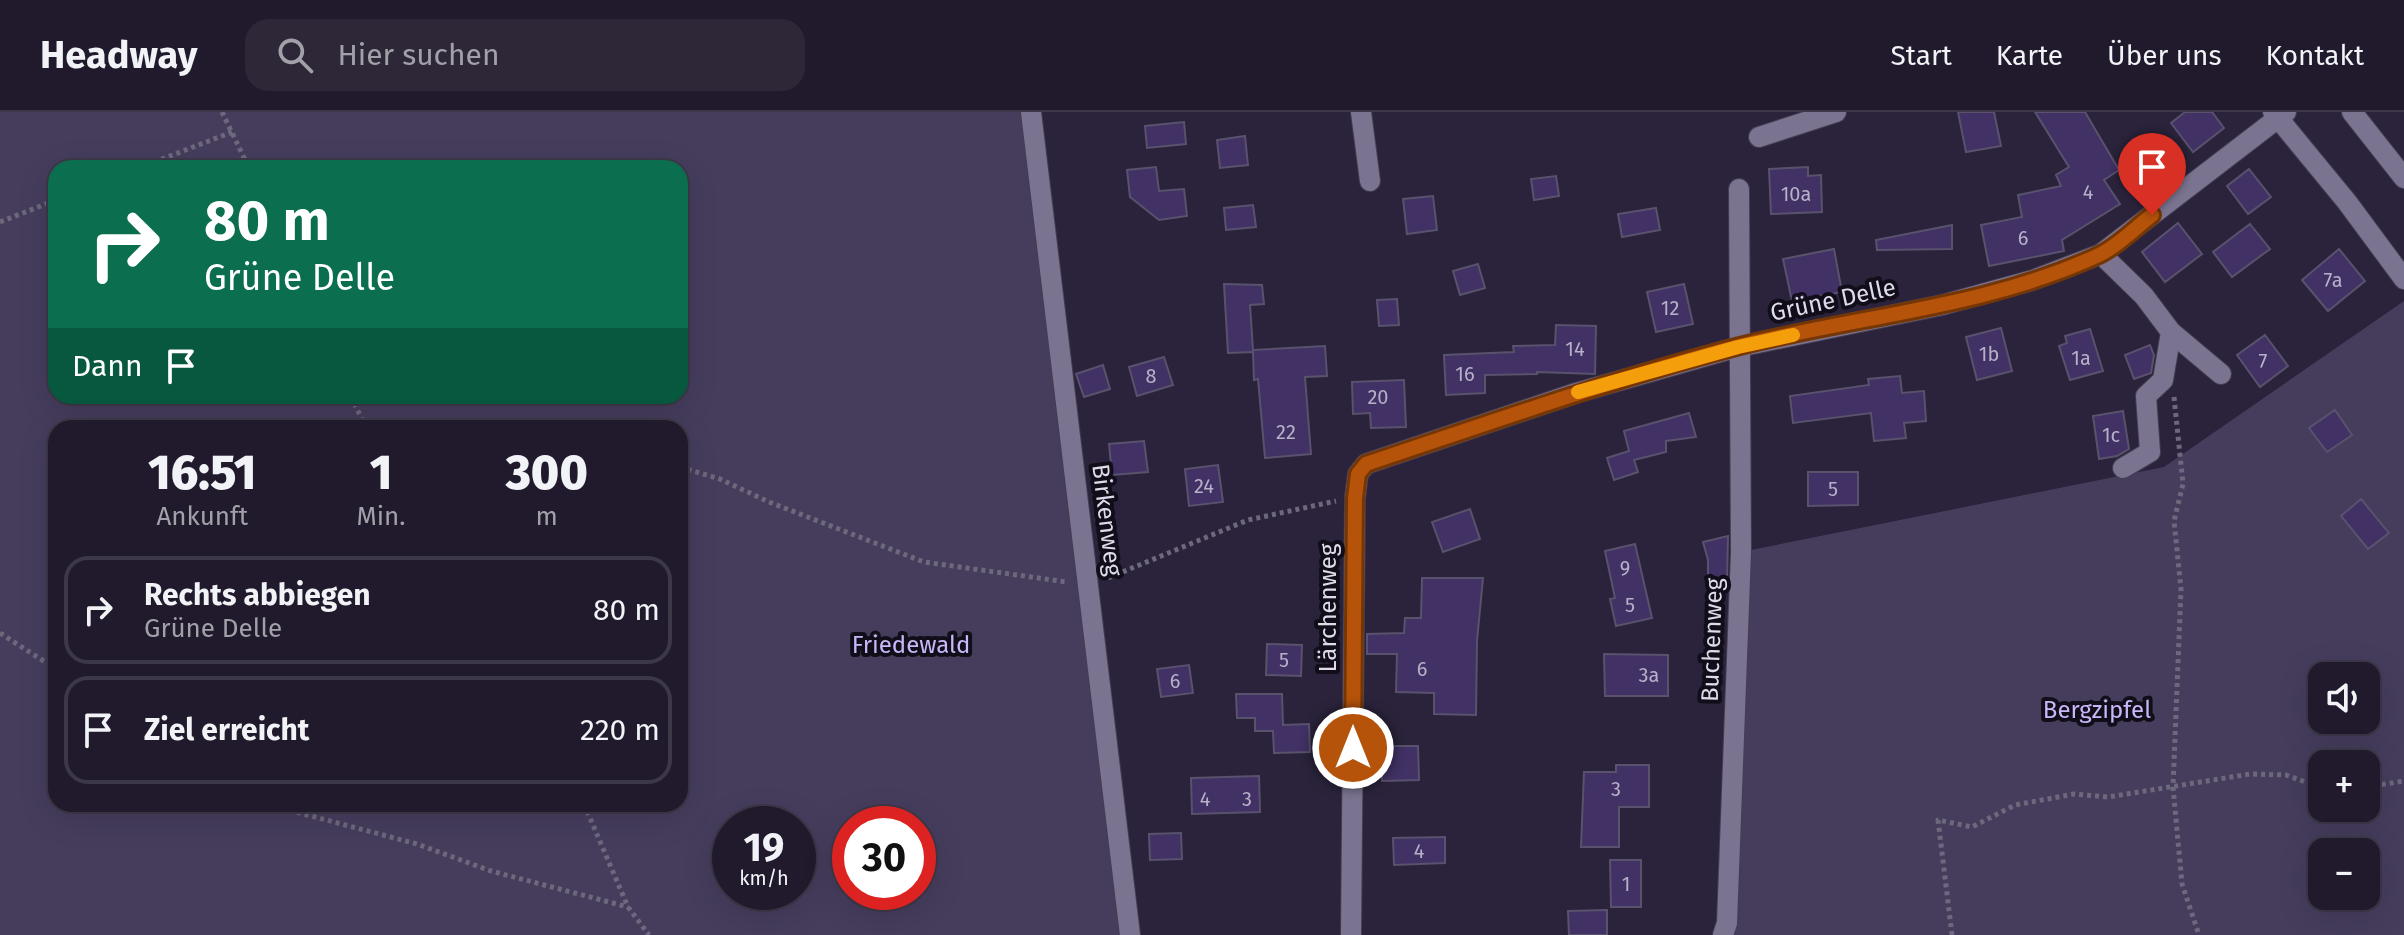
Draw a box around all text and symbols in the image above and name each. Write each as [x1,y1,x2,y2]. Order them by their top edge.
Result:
search box [245,19,805,91]
text: Headway [40,32,197,78]
icon: search [273,33,317,77]
text: Hier suchen [337,37,499,73]
text: Start [1890,39,1952,72]
text: Karte [1996,39,2063,72]
text: Über uns [2107,39,2222,72]
text: Kontakt [2266,39,2364,72]
pin [2118,133,2186,215]
icon: arrive [2130,145,2174,189]
house number: 4 [2083,180,2094,204]
house number: 10a [1781,182,1811,206]
text: 80 m [204,188,330,255]
icon: right [72,192,176,296]
house number: 6 [2018,226,2028,250]
text: Grüne Delle [204,256,395,300]
house number: 7a [2323,268,2343,292]
street label: Grüne Delle [1768,273,1898,327]
house number: 12 [1661,296,1679,320]
house number: 14 [1565,337,1585,361]
house number: 1b [1979,342,1999,366]
icon: arrive [159,344,203,388]
house number: 1a [2071,346,2091,370]
text: Dann [72,348,143,384]
house number: 7 [2259,349,2268,373]
house number: 16 [1455,362,1475,386]
house number: 8 [1145,364,1157,388]
house number: 20 [1367,385,1389,409]
house number: 22 [1276,420,1296,444]
house number: 1c [2102,423,2120,447]
text: 16:51 [148,444,256,502]
text: 1 [370,444,392,502]
text: 300 [506,444,588,502]
street label: Birkenweg [1086,462,1128,578]
house number: 24 [1194,474,1214,498]
house number: 5 [1828,477,1838,501]
text: Ankunft [156,501,248,532]
text: Min. [356,501,406,532]
text: m [536,501,558,532]
street label: Lärchenweg [1314,543,1342,672]
house number: 9 [1620,556,1630,580]
text: Rechts abbiegen [144,577,371,613]
street label: Buchenweg [1696,577,1728,702]
icon: right [76,588,120,632]
text: 80 m [593,592,660,628]
house number: 5 [1625,593,1635,617]
text: Grüne Delle [144,613,282,644]
park label: Friedewald [852,631,970,659]
house number: 5 [1279,648,1289,672]
house number: 6 [1417,657,1427,681]
map controls [2308,662,2380,910]
button: sound [2308,662,2380,734]
house number: 3a [1639,663,1659,687]
house number: 6 [1170,669,1180,693]
park label: Bergzipfel [2043,696,2151,724]
position arrow [1311,706,1395,790]
icon: arrive [76,708,120,752]
text: Ziel erreicht [144,712,309,748]
text: 220 m [580,712,660,748]
button: + [2308,750,2380,822]
house number: 3 [1611,777,1621,801]
house number: 4 [1200,787,1211,811]
house number: 3 [1242,787,1252,811]
speed limit sign: 30 [832,806,936,910]
text: 19 [744,824,784,872]
button: − [2308,838,2380,910]
house number: 4 [1414,839,1425,863]
text: km/h [739,866,789,890]
house number: 1 [1622,872,1630,896]

